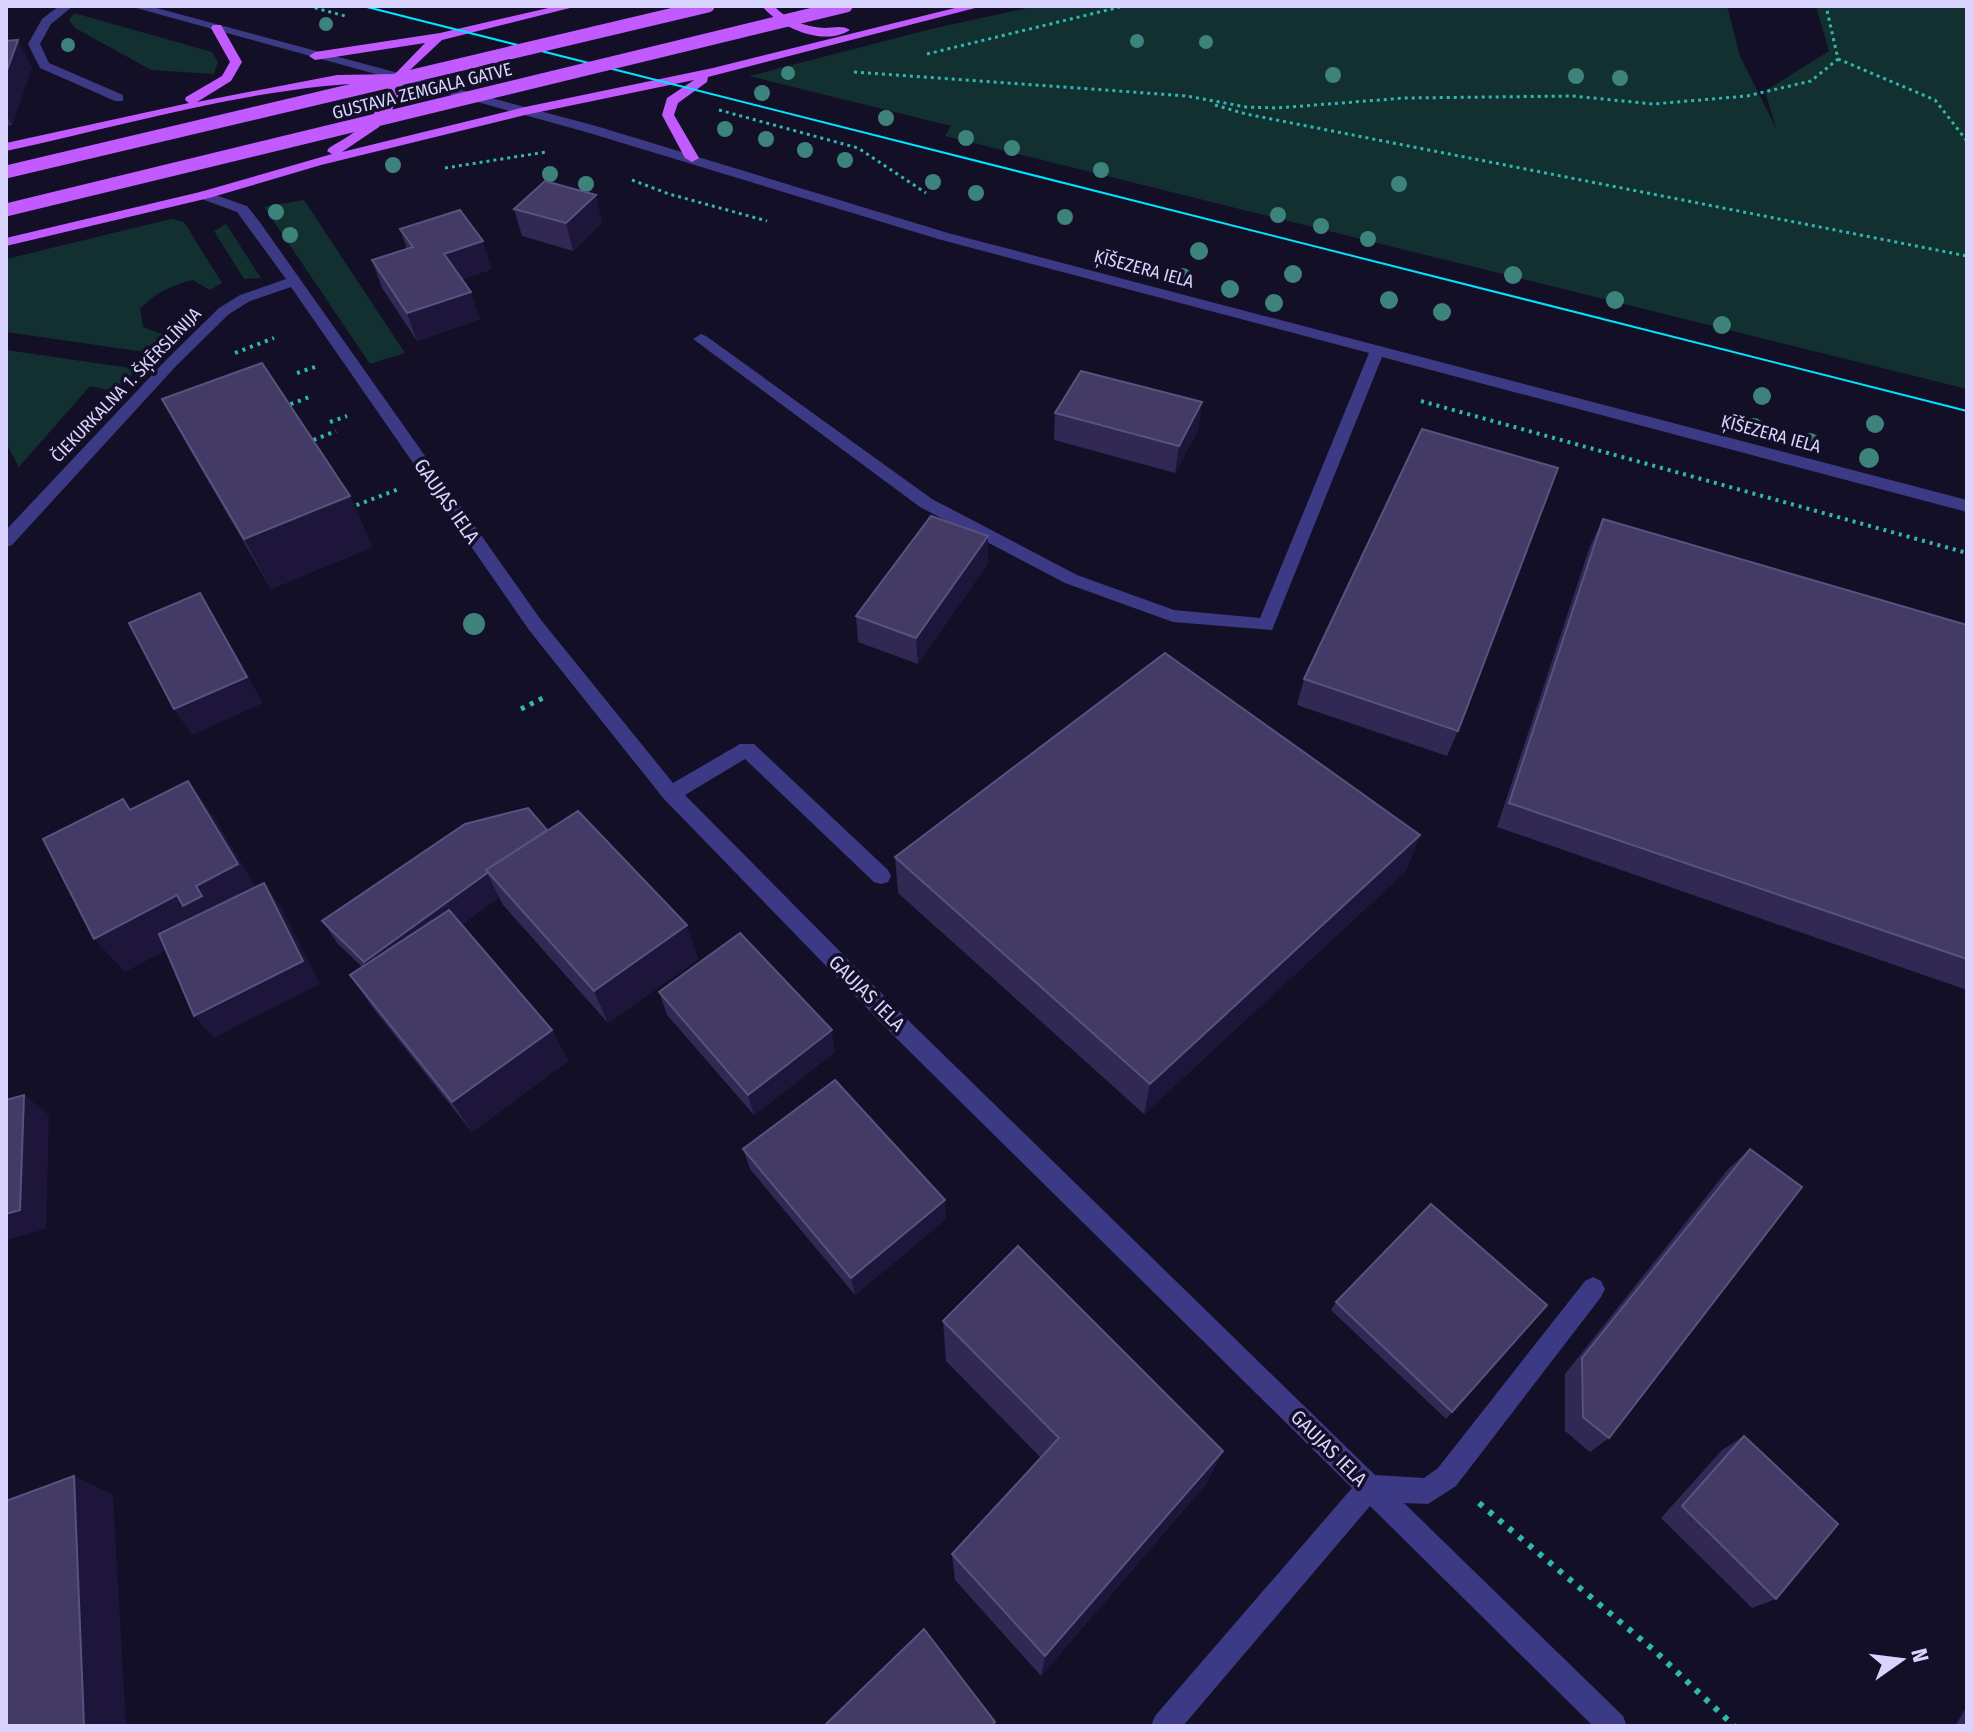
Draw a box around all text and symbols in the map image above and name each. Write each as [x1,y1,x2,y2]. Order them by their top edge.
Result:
street label: GUSTAVA ZEMGALA GATVE [330,58,514,124]
street label: ĶĪŠEZERA IELA [1092,245,1197,293]
street label: ČIEKURKALNA 1. ŠĶĒRSLĪNIJA [46,303,206,467]
street label: ĶĪŠEZERA IELA [1719,410,1824,458]
street label: GAUJAS IELA [409,454,485,548]
street label: GAUJAS IELA [824,950,910,1036]
street label: GAUJAS IELA [1286,1405,1372,1491]
north arrow [1861,1620,1941,1700]
text: N [1905,1646,1935,1665]

